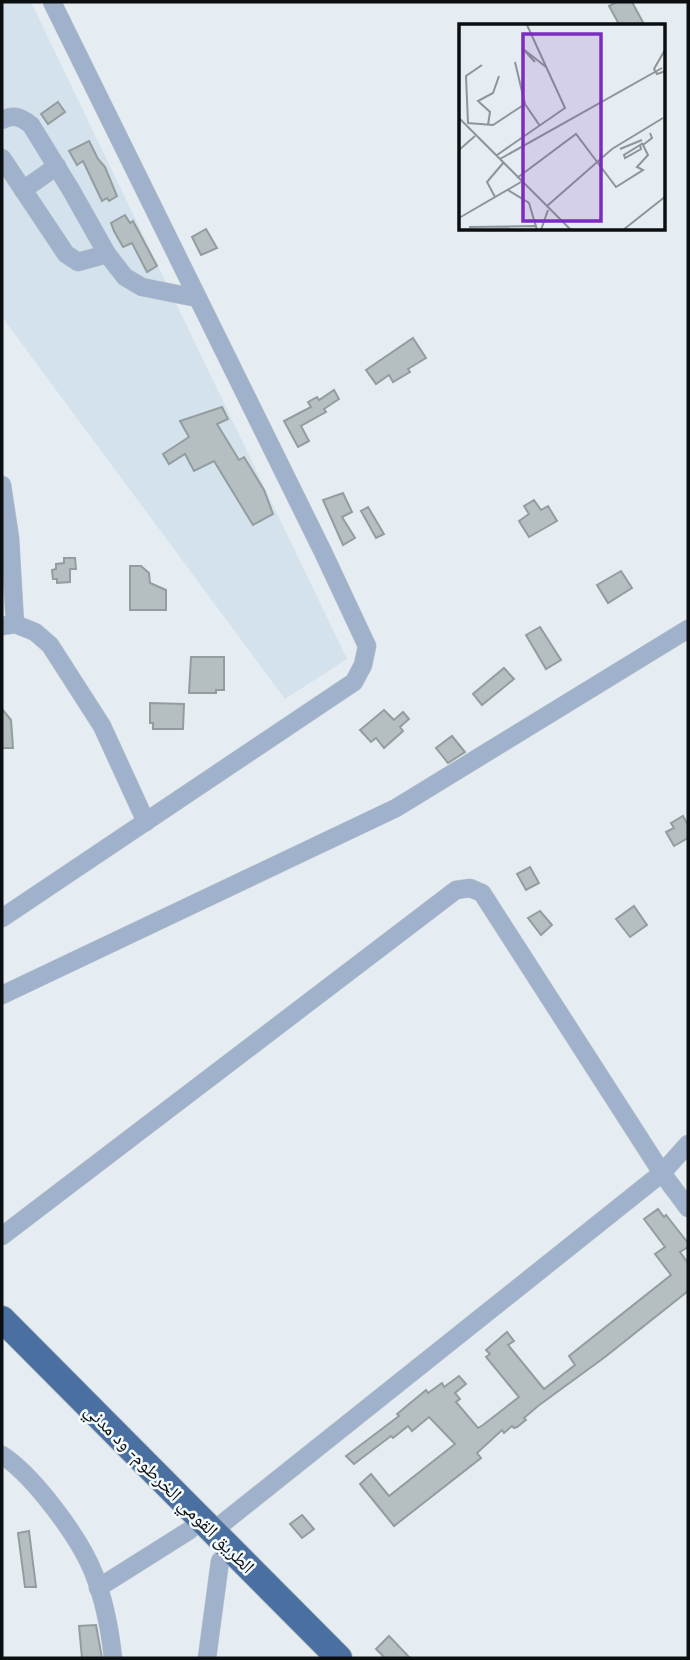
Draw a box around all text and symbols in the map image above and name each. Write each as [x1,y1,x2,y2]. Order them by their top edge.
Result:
inset map [459,24,666,231]
street label: الطريق القومي الخرطوم - ود مدني [77,1399,259,1581]

